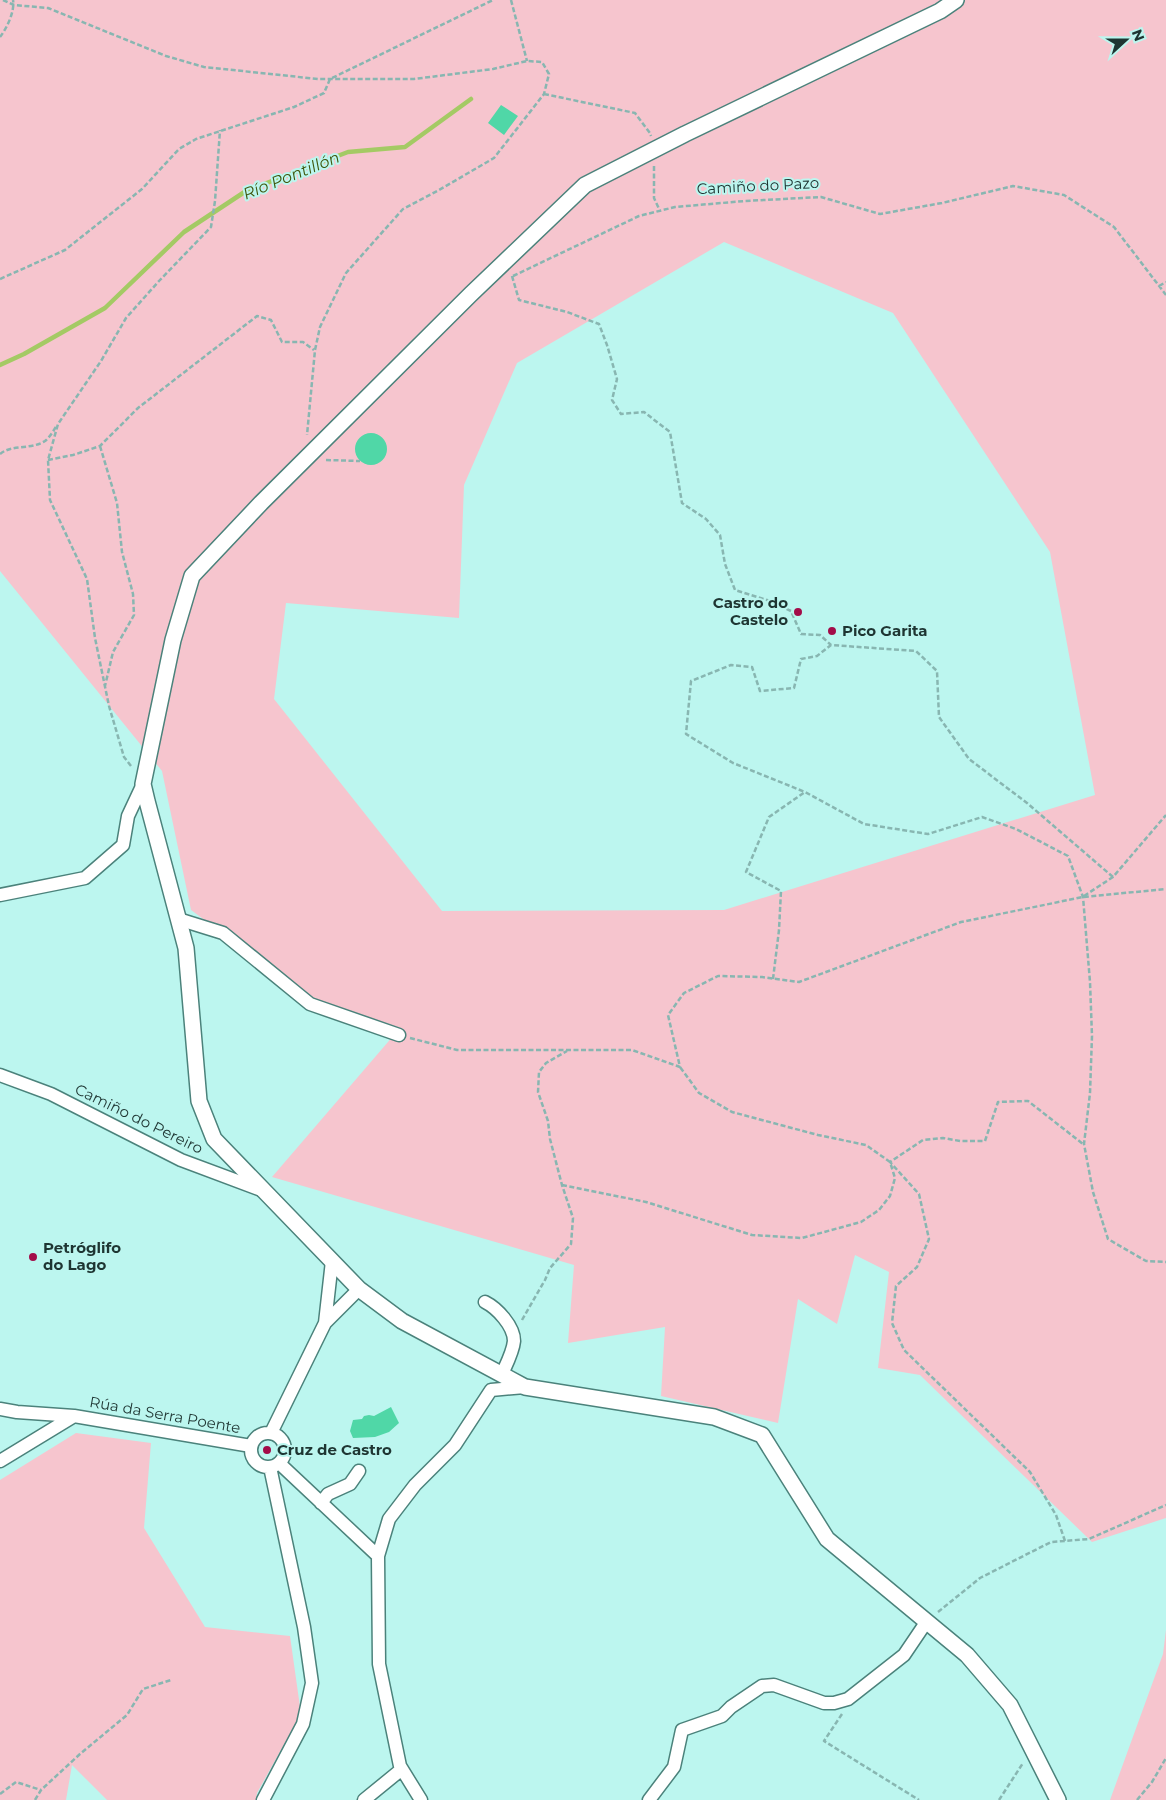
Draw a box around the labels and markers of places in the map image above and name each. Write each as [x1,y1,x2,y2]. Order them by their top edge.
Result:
place label: Castro do Castelo [713,593,788,629]
marker: Castro do Castelo [792,606,804,618]
place label: Pico Garita [842,621,928,640]
marker: Pico Garita [826,625,838,637]
place label: Petróglifo do Lago [43,1238,121,1274]
marker: Petróglifo do Lago [27,1251,39,1263]
place label: Cruz de Castro [277,1440,392,1459]
marker: Cruz de Castro [261,1444,273,1456]

